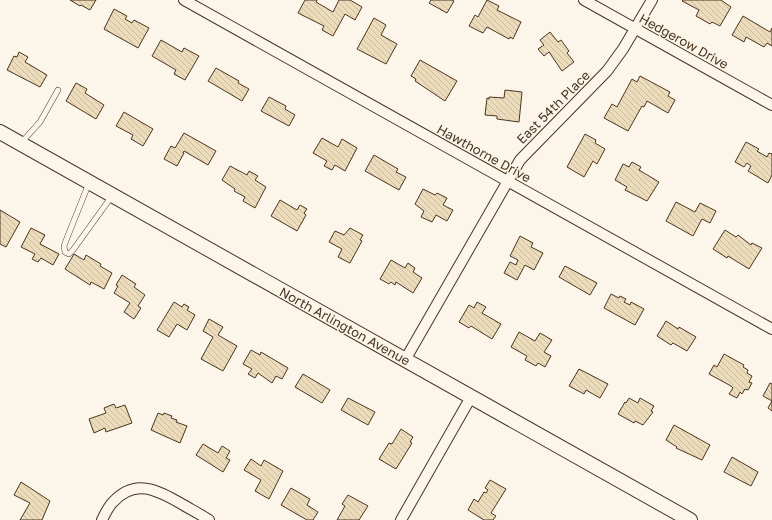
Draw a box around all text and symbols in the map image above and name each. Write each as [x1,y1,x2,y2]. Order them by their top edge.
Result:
street label: Hedgerow Drive [637,10,731,72]
street label: East 54th Place [513,67,593,147]
street label: Hawthorne Drive [434,121,534,185]
street label: North Arlington Avenue [277,283,413,369]

